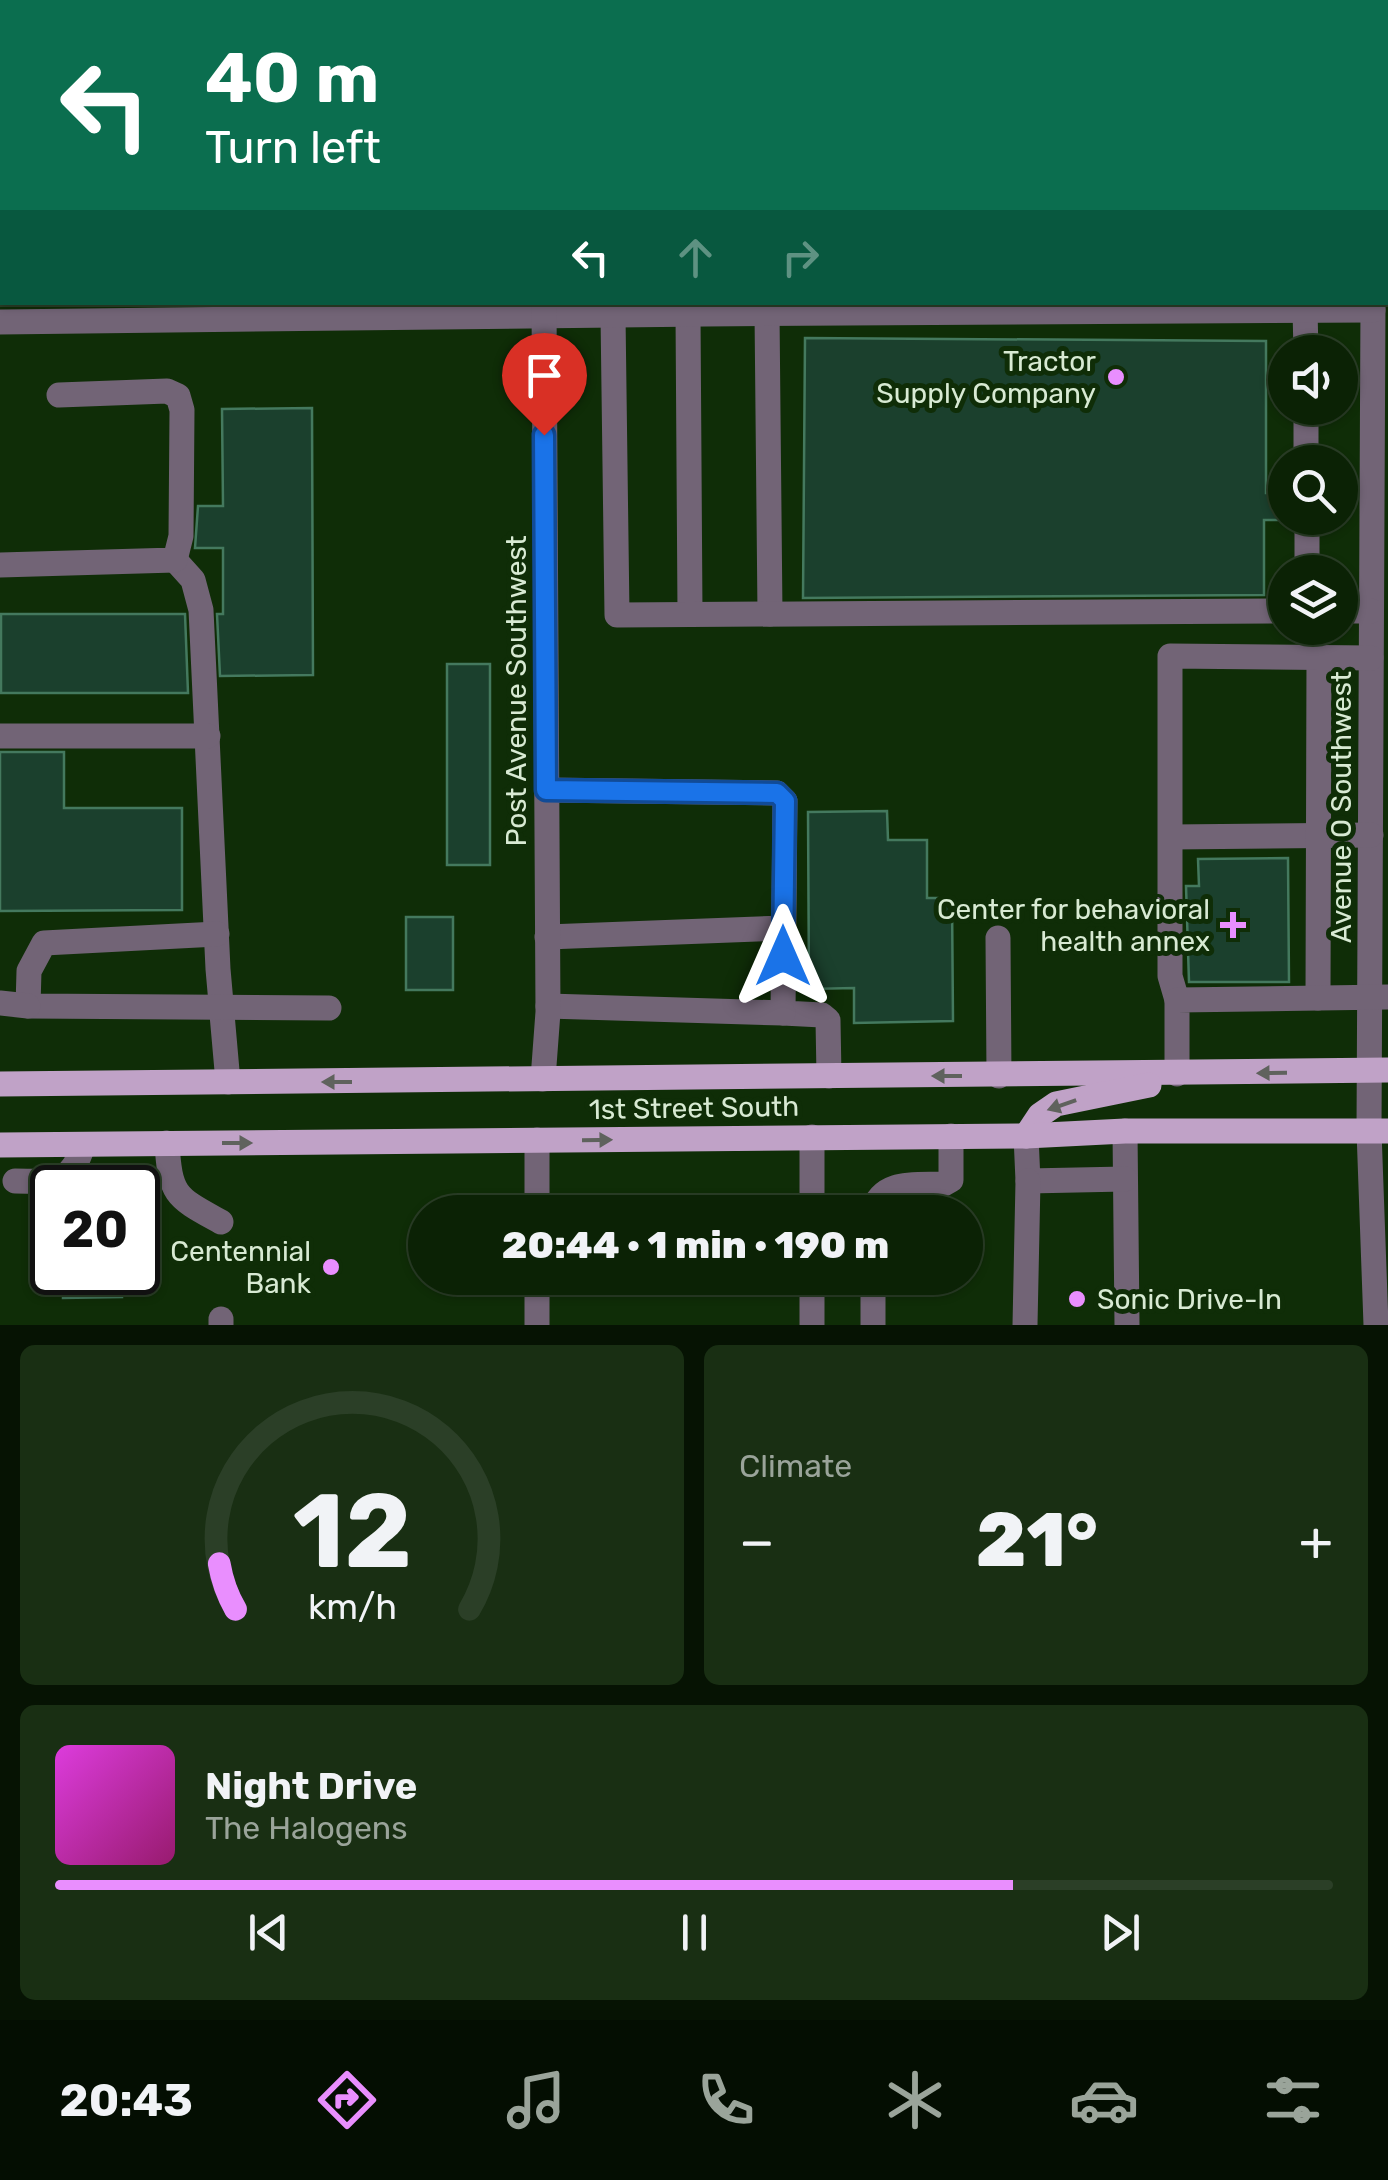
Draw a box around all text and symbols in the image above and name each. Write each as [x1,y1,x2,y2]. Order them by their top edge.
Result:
text: 40 m [205,37,379,120]
icon: left [40,40,170,170]
text: Turn left [205,121,381,174]
icon: left [563,230,618,285]
icon: ahead [668,230,723,285]
icon: right [773,230,828,285]
pin [502,333,587,436]
map controls [1268,335,1358,645]
button: sound [1268,335,1358,425]
place label: Tractor Supply Company [876,345,1096,410]
icon: arrive [517,348,572,403]
marker: Tractor Supply Company [1105,366,1127,388]
button: search [1268,445,1358,535]
street label: Post Avenue Southwest [500,535,533,847]
button: layers [1268,555,1358,645]
street label: Avenue O Southwest [1325,671,1358,943]
place label: Center for behavioral health annex [937,893,1210,958]
position arrow [731,904,835,1008]
marker: Center for behavioral health annex [1220,912,1246,938]
one-way arrow [1255,1065,1287,1081]
one-way arrow [930,1068,962,1084]
one-way arrow [320,1074,352,1090]
street label: 1st Street South [589,1090,799,1126]
one-way arrow [1047,1099,1077,1114]
one-way arrow [582,1131,614,1147]
one-way arrow [222,1135,254,1151]
speed limit sign: 20 [30,1165,160,1295]
text: 20:44 · 1 min · 190 m [502,1222,889,1268]
place label: Centennial Bank [170,1235,312,1300]
marker: Centennial Bank [320,1256,342,1278]
place label: Sonic Drive-In [1097,1283,1282,1316]
marker: Sonic Drive-In [1066,1288,1088,1310]
text: Climate [739,1447,852,1485]
text: 12 [292,1470,412,1593]
text: 21° [976,1496,1098,1585]
text: − [739,1509,775,1574]
text: + [1299,1509,1333,1574]
text: km/h [307,1586,397,1628]
text: Night Drive [205,1763,417,1809]
text: The Halogens [205,1809,408,1847]
icon: previous [241,1905,296,1960]
icon: pause [667,1905,722,1960]
icon: next [1093,1905,1148,1960]
icon: directions [312,2065,382,2135]
icon: music [501,2065,571,2135]
icon: phone [691,2065,761,2135]
icon: climate [880,2065,950,2135]
icon: car [1069,2065,1139,2135]
icon: filters [1258,2065,1328,2135]
text: 20:43 [60,2074,193,2127]

